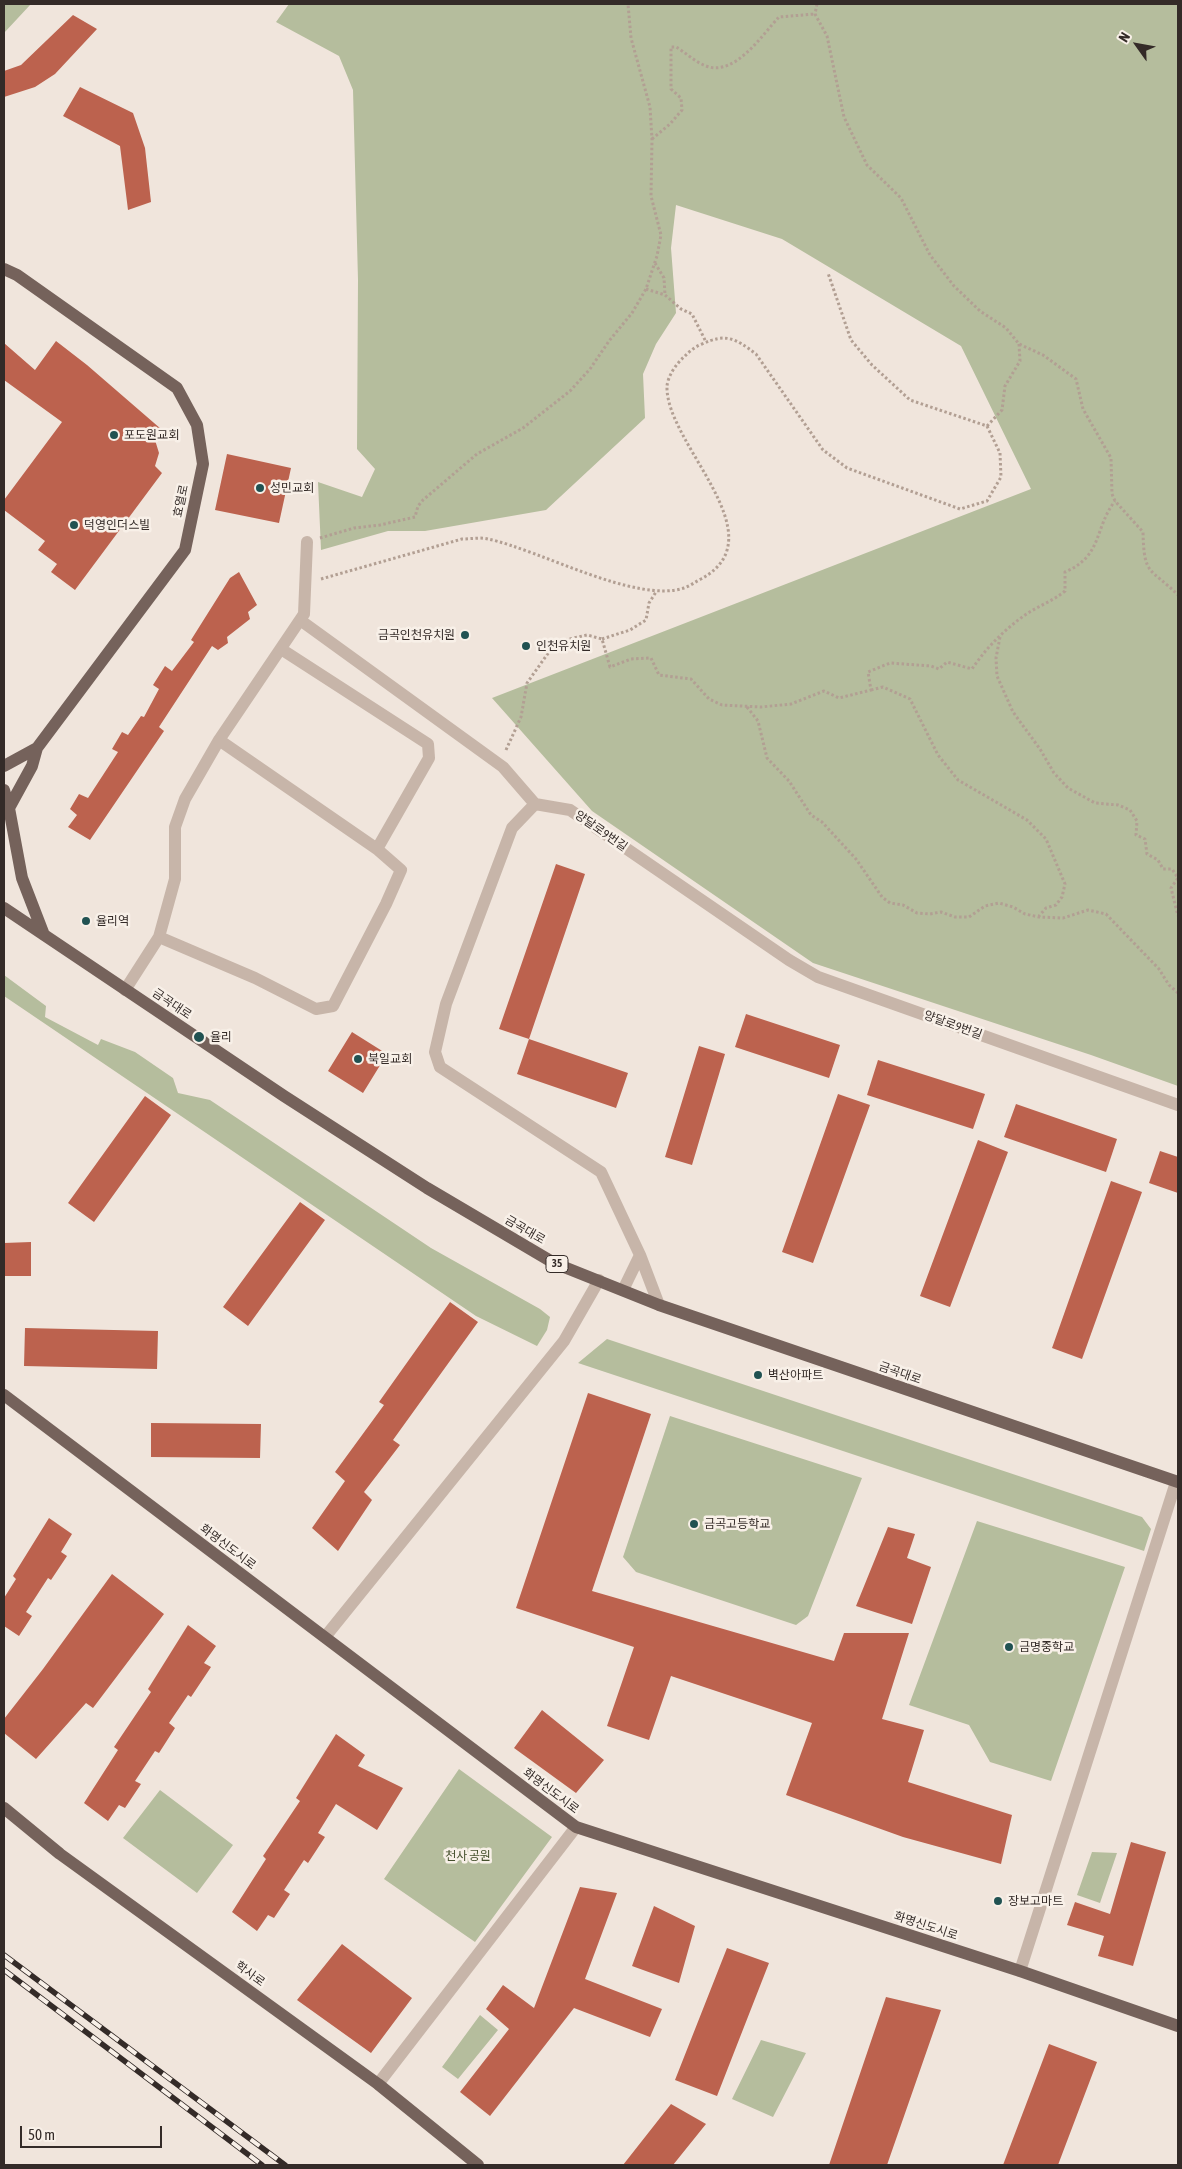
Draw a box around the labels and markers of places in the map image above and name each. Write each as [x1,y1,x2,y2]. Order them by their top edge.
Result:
place label: 포도원교회 [124,428,179,442]
marker: 포도원교회 [108,429,120,441]
place label: 성민교회 [270,481,314,495]
marker: 성민교회 [254,482,266,494]
place label: 덕영인더스빌 [84,518,150,532]
marker: 덕영인더스빌 [68,519,80,531]
place label: 금곡인천유치원 [378,628,455,642]
marker: 금곡인천유치원 [459,629,471,641]
place label: 인천유치원 [536,639,591,653]
marker: 인천유치원 [520,640,532,652]
place label: 율리역 [96,914,129,928]
marker: 율리역 [80,915,92,927]
marker: 율리 [192,1030,206,1044]
place label: 율리 [210,1030,232,1044]
place label: 북일교회 [368,1052,412,1066]
marker: 북일교회 [352,1053,364,1065]
place label: 벽산아파트 [768,1368,823,1382]
marker: 벽산아파트 [752,1369,764,1381]
place label: 금곡고등학교 [704,1517,770,1531]
marker: 금곡고등학교 [688,1518,700,1530]
place label: 금명중학교 [1019,1640,1074,1654]
marker: 금명중학교 [1003,1641,1015,1653]
place label: 장보고마트 [1008,1894,1063,1908]
marker: 장보고마트 [992,1895,1004,1907]

